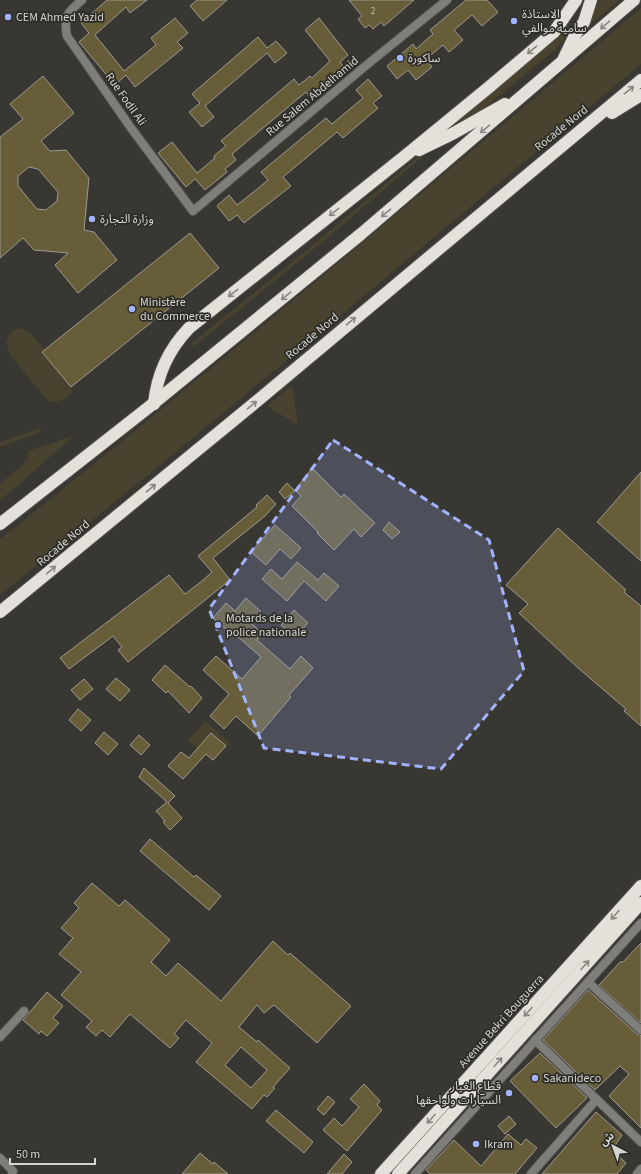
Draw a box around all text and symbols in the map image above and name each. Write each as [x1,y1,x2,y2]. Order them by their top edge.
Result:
house number: 2 [371,4,376,18]
place label: الاستاذة سامية موالفي [522,6,587,38]
place label: CEM Ahmed Yazid [16,9,104,26]
marker: CEM Ahmed Yazid [3,12,13,22]
marker: الاستاذة سامية موالفي [509,16,519,26]
one-way arrow [599,21,610,30]
one-way arrow [527,46,538,55]
place label: ساكورة [408,50,440,67]
street label: Rue Salem Abdelhamid [262,52,362,140]
marker: ساكورة [395,53,405,63]
street label: Rue Fodil Ali [101,69,150,129]
one-way arrow [624,86,635,94]
street label: Rocade Nord [531,101,592,155]
one-way arrow [480,124,490,133]
one-way arrow [329,208,340,217]
one-way arrow [381,208,391,217]
place label: وزارة التجارة [100,211,154,228]
marker: وزارة التجارة [87,214,97,224]
one-way arrow [227,289,238,298]
one-way arrow [280,291,291,300]
place label: Ministère du Commerce [140,294,210,325]
marker: Ministère du Commerce [127,304,137,314]
street label: Rocade Nord [282,309,343,364]
one-way arrow [346,317,357,326]
one-way arrow [246,401,257,410]
one-way arrow [146,483,157,492]
street label: Rocade Nord [33,516,94,571]
one-way arrow [46,566,56,575]
place label: Motards de la police nationale [226,610,306,641]
marker: Motards de la police nationale [213,620,223,630]
one-way arrow [610,910,620,920]
one-way arrow [581,960,590,970]
street label: Avenue Bekri Bouguerra [455,971,548,1072]
one-way arrow [523,1007,533,1017]
one-way arrow [494,1056,503,1067]
place label: Sakanideco [543,1070,601,1087]
marker: Sakanideco [530,1073,540,1083]
place label: قطاع الغيار السيارات ولواحقها [416,1078,501,1109]
marker: قطاع الغيار السيارات ولواحقها [504,1088,514,1098]
one-way arrow [427,1113,436,1124]
north arrow [593,1126,633,1166]
text: ش [596,1128,617,1149]
place label: Ikram [484,1136,513,1153]
marker: Ikram [471,1139,481,1149]
scale bar [10,1140,95,1166]
text: 50 m [16,1146,40,1163]

